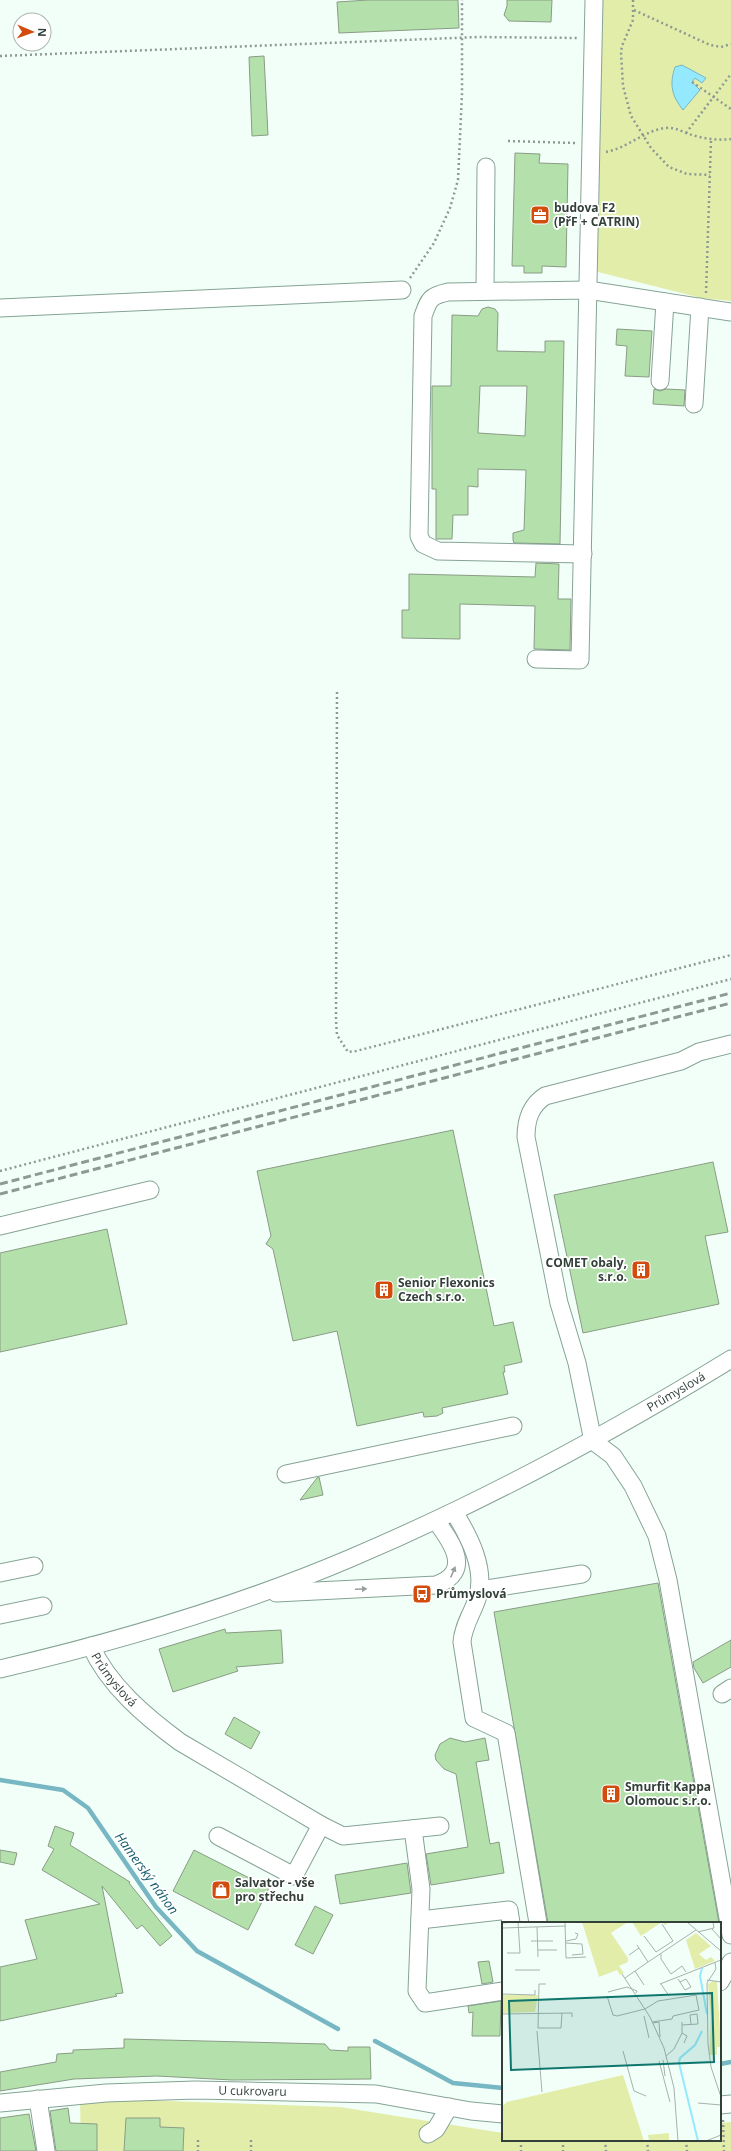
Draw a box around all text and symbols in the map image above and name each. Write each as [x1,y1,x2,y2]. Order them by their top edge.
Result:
north arrow [12,12,52,52]
text: N [35,28,50,37]
place label: budova F2 (PřF + CATRIN) [554,199,639,230]
office icon: budova F2 (PřF + CATRIN) [529,204,551,226]
place label: COMET obaly, s.r.o. [546,1254,627,1285]
building icon: COMET obaly, s.r.o. [630,1259,652,1281]
place label: Senior Flexonics Czech s.r.o. [398,1274,495,1305]
building icon: Senior Flexonics Czech s.r.o. [373,1279,395,1301]
street label: Průmyslová [644,1368,708,1415]
one-way arrow [450,1566,456,1577]
bus stop icon: Průmyslová [411,1583,433,1605]
place label: Průmyslová [436,1585,507,1602]
one-way arrow [355,1586,368,1592]
street label: Průmyslová [88,1649,141,1710]
place label: Smurfit Kappa Olomouc s.r.o. [625,1778,711,1809]
building icon: Smurfit Kappa Olomouc s.r.o. [600,1783,622,1805]
water label: Hamerský náhon [111,1828,183,1918]
place label: Salvator - vše pro střechu [235,1874,315,1905]
shop icon: Salvator - vše pro střechu [210,1879,232,1901]
inset map [502,1922,721,2141]
street label: U cukrovaru [218,2082,287,2100]

